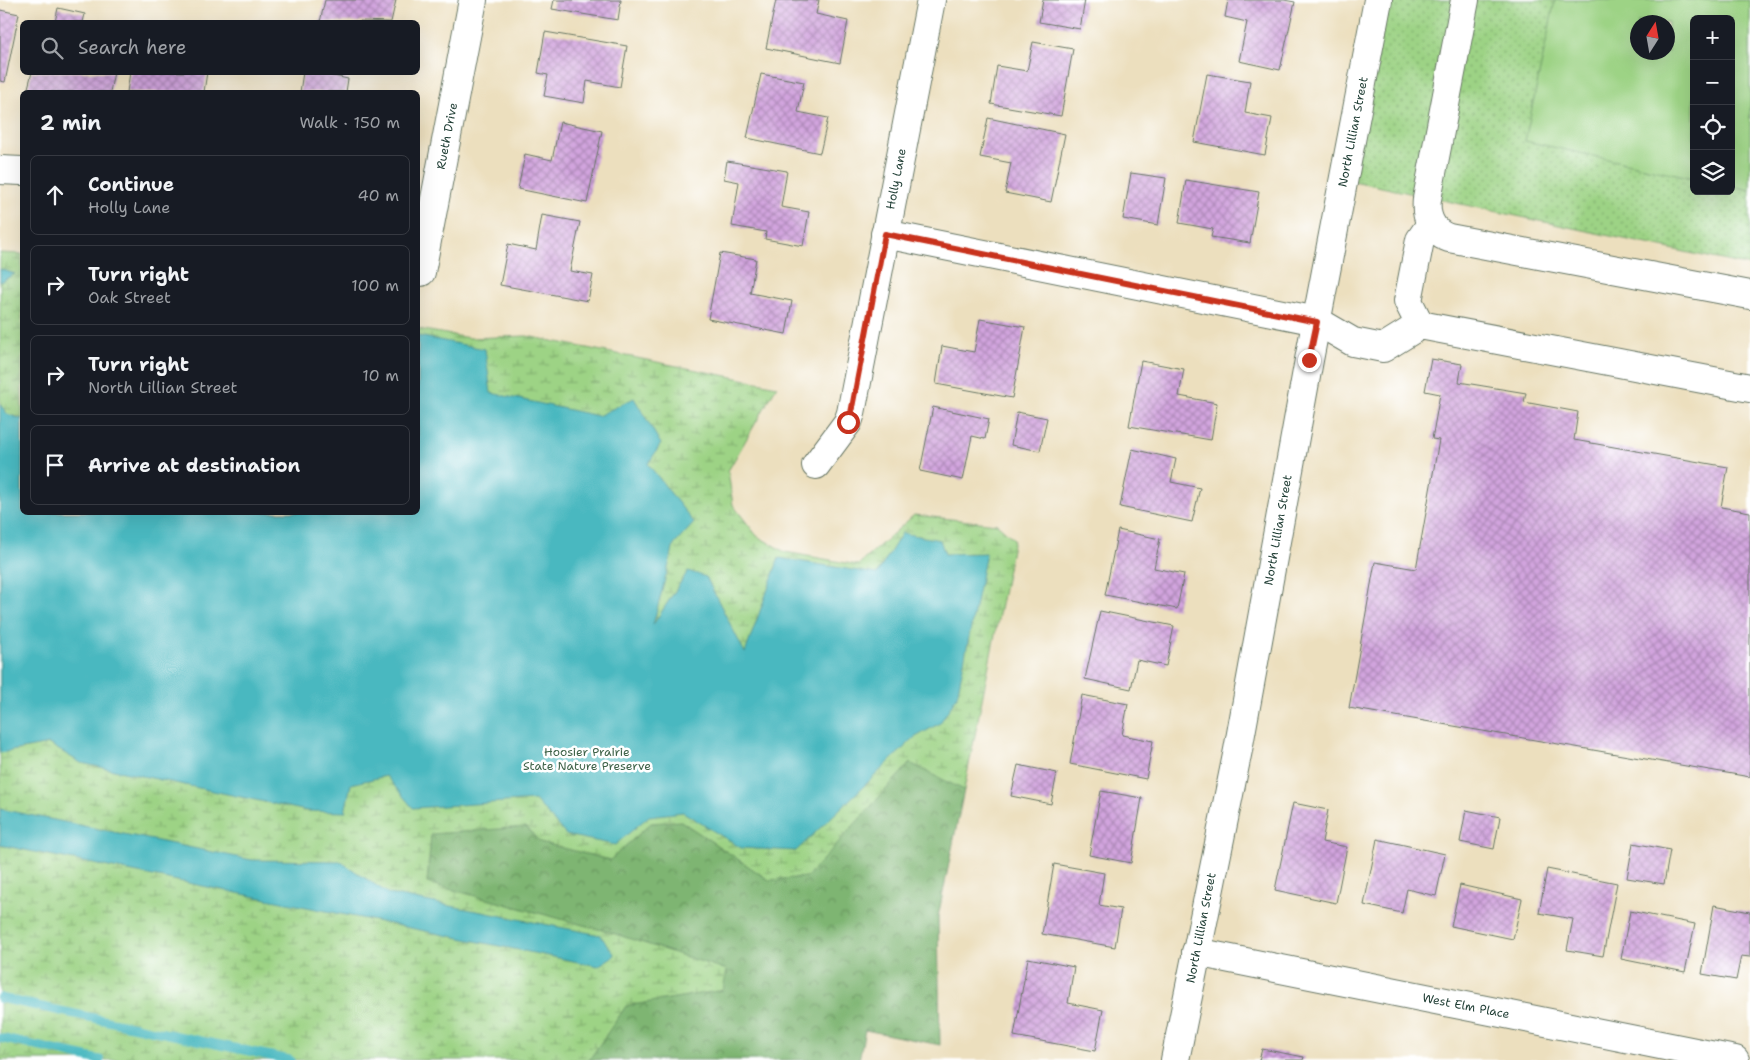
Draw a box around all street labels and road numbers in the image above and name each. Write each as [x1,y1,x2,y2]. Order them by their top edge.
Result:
street label: North Lillian Street [1334,75,1372,189]
street label: Rueth Drive [433,101,461,171]
street label: Holly Lane [882,147,910,211]
street label: North Lillian Street [1260,473,1296,587]
street label: North Lillian Street [1182,871,1220,985]
street label: West Elm Place [1421,990,1511,1022]

